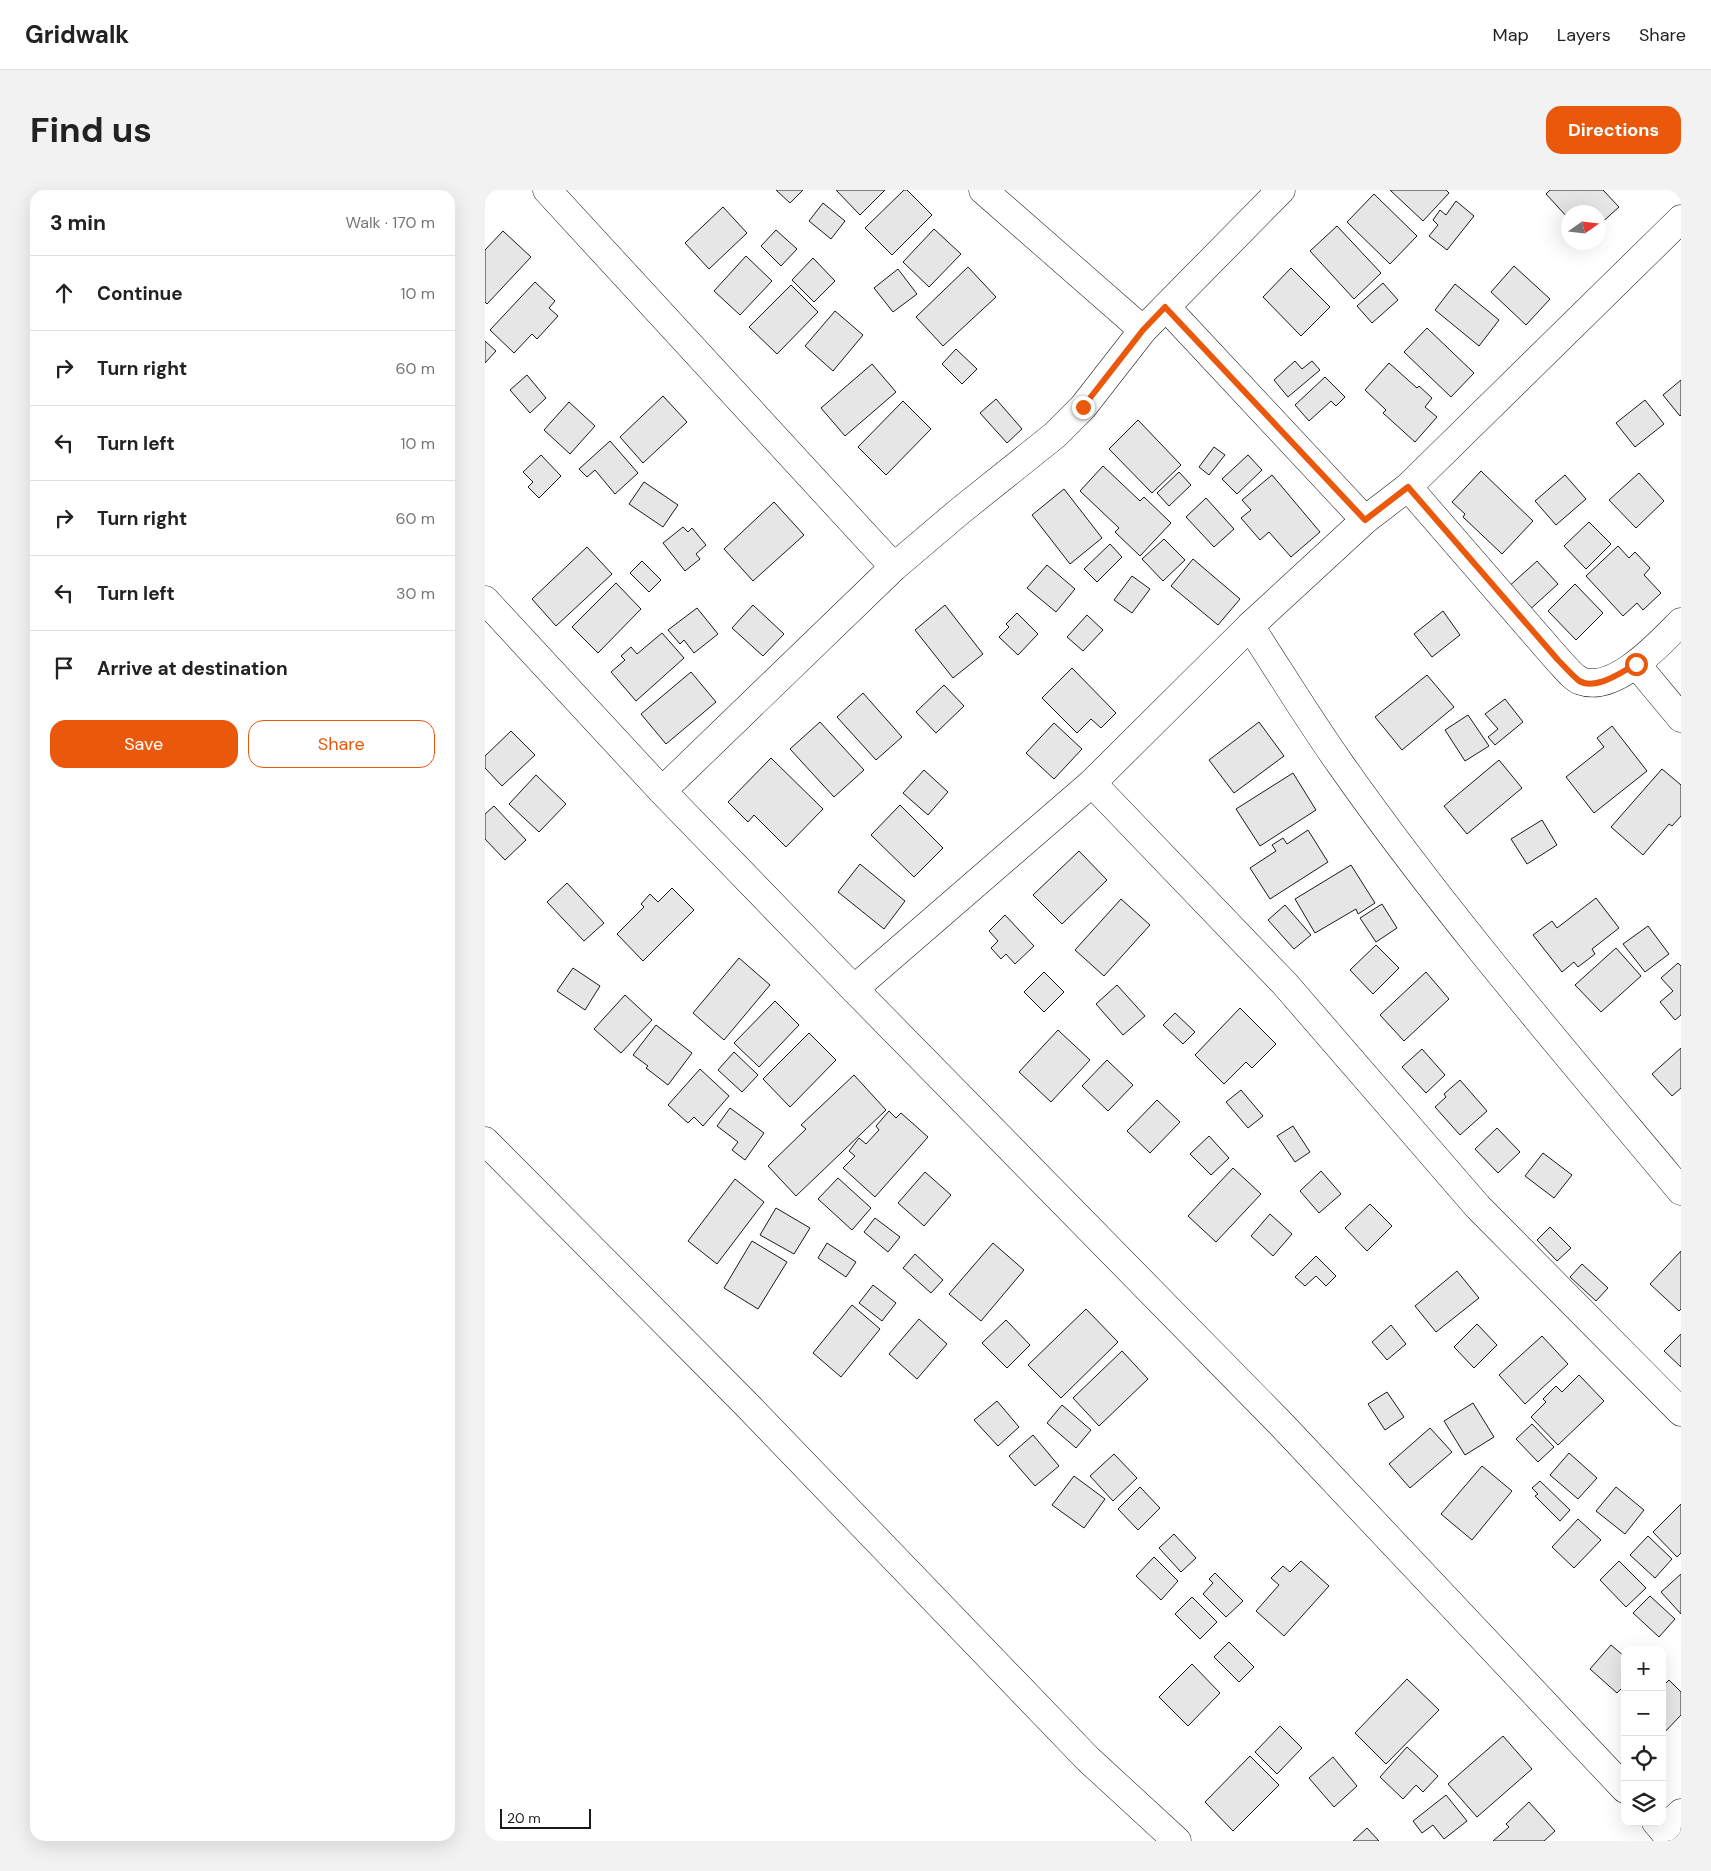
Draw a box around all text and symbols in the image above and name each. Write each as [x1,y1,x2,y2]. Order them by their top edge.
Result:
text: Gridwalk [25,19,129,50]
text: Map [1493,23,1529,47]
text: Layers [1557,23,1611,47]
text: Share [1639,23,1686,47]
button: Directions [1546,106,1681,154]
text: Find us [30,107,152,153]
north arrow [1561,205,1606,250]
text: 3 min [50,209,106,237]
text: Walk · 170 m [346,212,435,233]
icon: ahead [50,279,78,307]
text: Continue [97,281,183,306]
text: 10 m [401,283,435,304]
icon: right [50,354,78,382]
text: Turn right [97,356,187,381]
text: 60 m [395,358,435,379]
route end [1072,396,1095,419]
icon: left [50,429,78,457]
text: Turn left [97,431,175,456]
text: 10 m [401,433,435,454]
icon: right [50,504,78,532]
text: Turn right [97,506,187,531]
text: 60 m [395,508,435,529]
icon: left [50,579,78,607]
text: Turn left [97,581,175,606]
text: 30 m [396,583,435,604]
route start [1625,653,1648,676]
icon: arrive [50,654,78,682]
text: Arrive at destination [97,656,288,681]
button: Save [50,720,238,768]
button: Share [248,720,435,768]
map controls [1621,1646,1666,1826]
button: + [1621,1646,1666,1691]
button: − [1621,1691,1666,1736]
button: locate [1621,1736,1666,1781]
button: layers [1621,1781,1666,1826]
scale bar [500,1806,591,1829]
text: 20 m [507,1809,541,1827]

